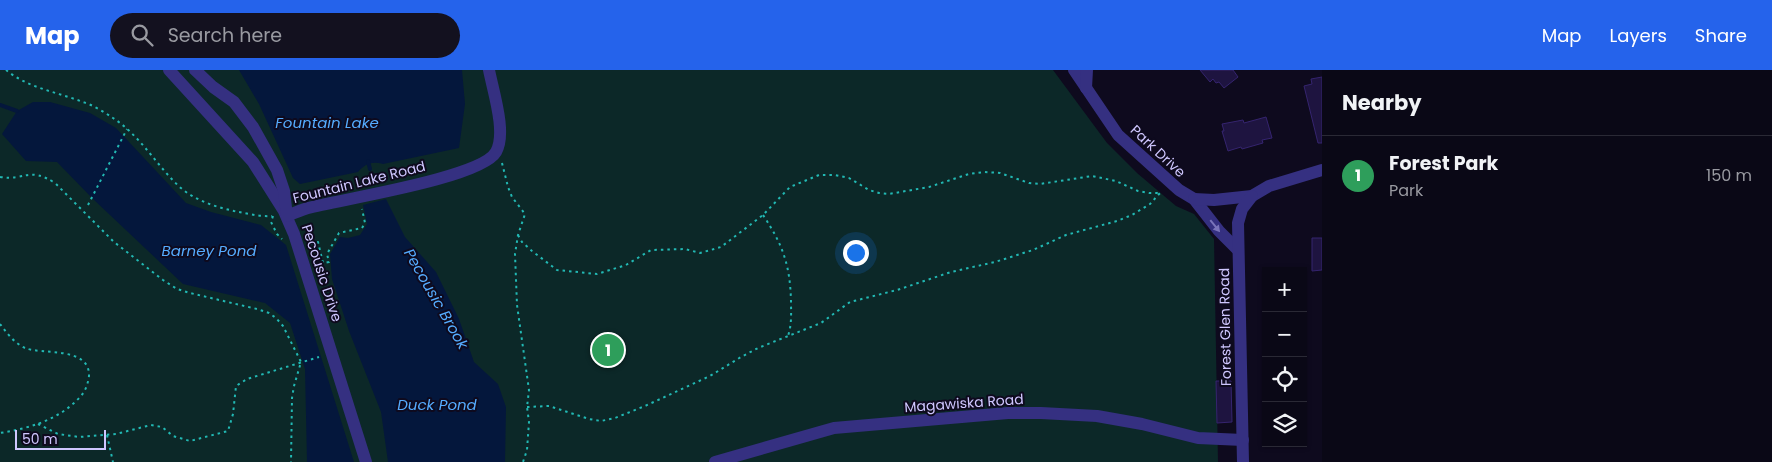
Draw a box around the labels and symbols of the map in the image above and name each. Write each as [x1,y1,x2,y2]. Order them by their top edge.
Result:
water label: Fountain Lake [275,112,379,133]
street label: Park Drive [1126,120,1190,182]
street label: Fountain Lake Road [291,156,427,208]
one-way arrow [1209,219,1221,231]
street label: Pecousic Drive [297,222,347,325]
water label: Barney Pond [162,240,257,261]
your location [843,240,869,266]
water label: Pecousic Brook [399,245,474,354]
street label: Forest Glen Road [1214,268,1236,386]
pin: 1 [592,331,624,369]
street label: Magawiska Road [904,389,1024,417]
water label: Duck Pond [397,394,478,415]
scale bar [15,427,106,450]

